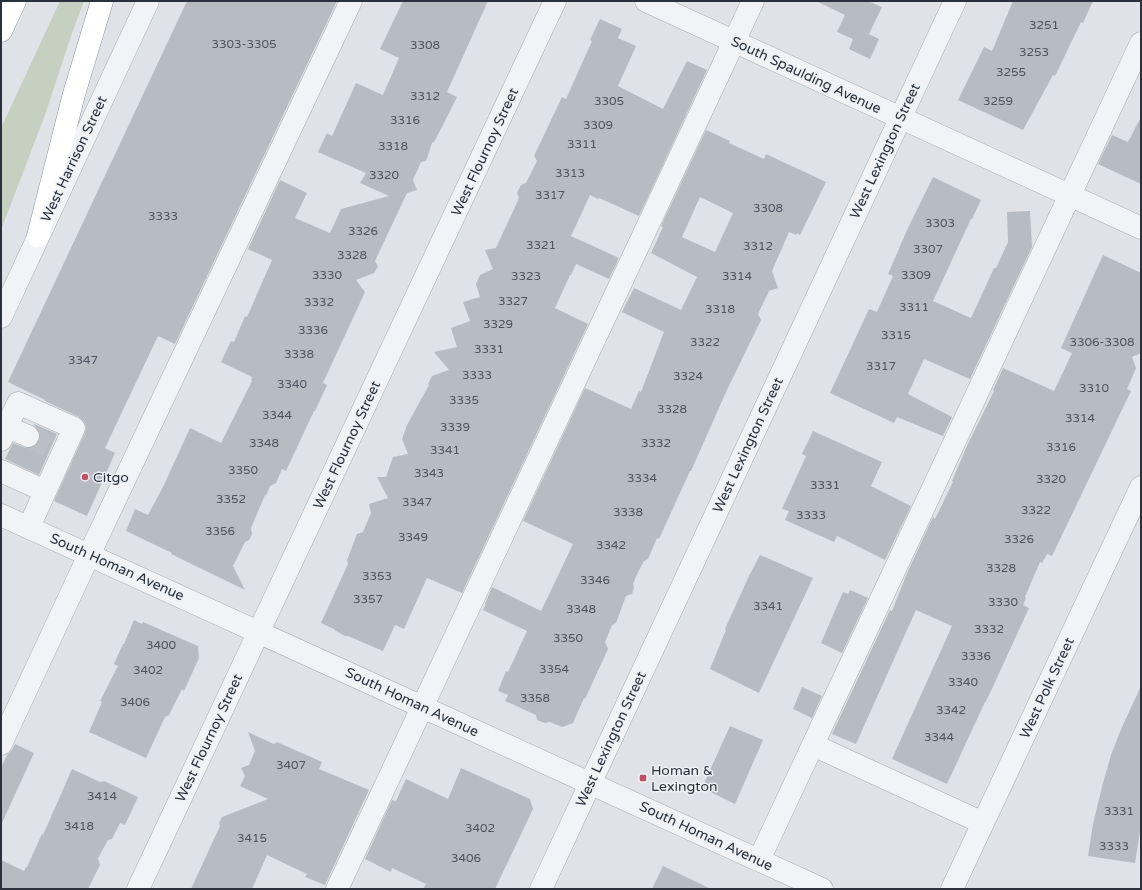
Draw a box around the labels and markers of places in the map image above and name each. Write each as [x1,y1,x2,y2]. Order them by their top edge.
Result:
place label: Citgo [93,469,129,486]
marker: Citgo [80,472,90,482]
place label: Homan & Lexington [651,762,718,795]
marker: Homan & Lexington [638,773,648,783]

